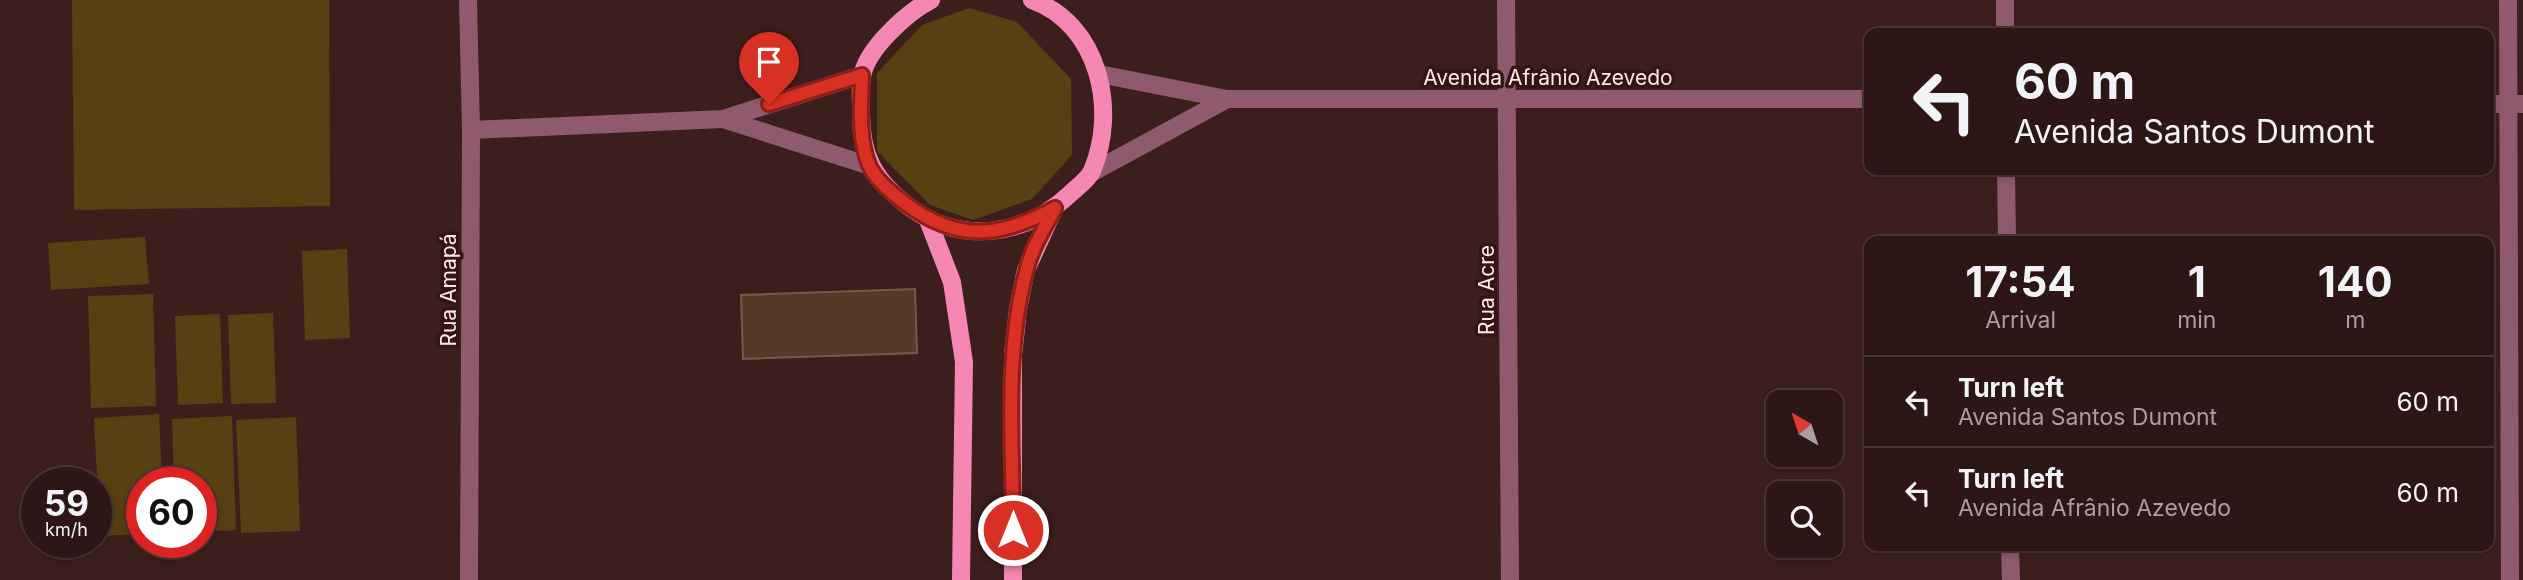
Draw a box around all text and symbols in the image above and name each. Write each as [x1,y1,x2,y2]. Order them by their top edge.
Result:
pin [739,32,799,104]
icon: arrive [750,43,788,81]
text: 60 m [2014,52,2135,111]
icon: left [1899,56,1990,147]
street label: Avenida Afrânio Azevedo [1423,65,1673,90]
text: Avenida Santos Dumont [2014,112,2374,151]
street label: Rua Amapá [436,233,461,347]
street label: Rua Acre [1474,245,1499,335]
text: 17:54 [1965,256,2076,307]
text: 1 [2188,256,2206,307]
text: 140 [2318,256,2393,307]
text: Arrival [1985,306,2056,334]
text: min [2177,306,2216,334]
text: m [2345,306,2365,334]
text: Turn left [1958,372,2064,403]
icon: left [1899,383,1937,421]
text: 60 m [2396,386,2459,417]
north arrow [1766,390,1843,467]
map controls [1766,390,1843,558]
text: Avenida Santos Dumont [1958,403,2217,431]
text: Turn left [1958,463,2064,494]
speed limit sign: 60 [126,467,217,558]
icon: left [1899,474,1937,512]
text: 60 m [2396,477,2459,508]
button: search [1766,481,1843,558]
text: 59 [44,482,89,524]
position arrow [976,493,1050,567]
text: Avenida Afrânio Azevedo [1958,494,2231,522]
text: km/h [45,519,88,540]

